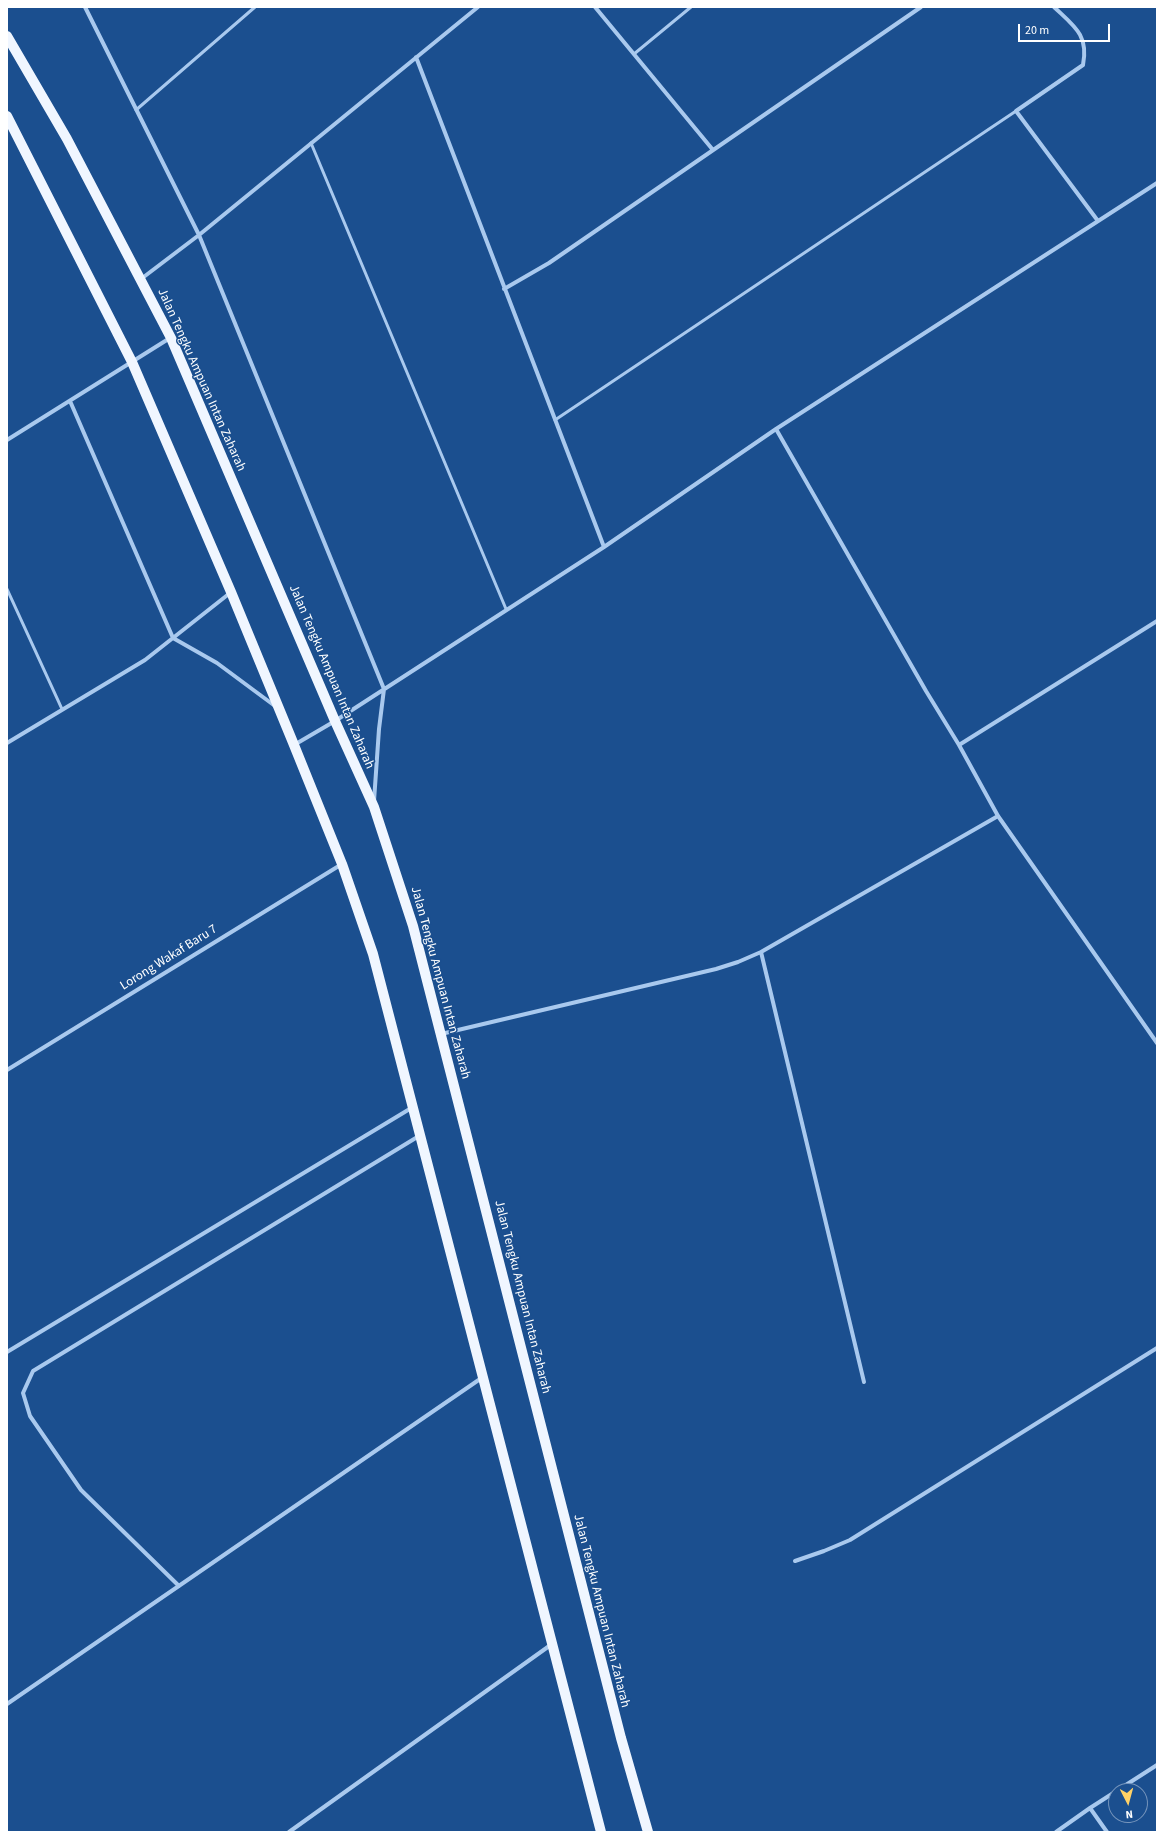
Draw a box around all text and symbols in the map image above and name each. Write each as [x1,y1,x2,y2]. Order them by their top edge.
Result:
scale bar [1020,16,1112,42]
text: 20 m [1025,22,1049,39]
street label: Jalan Tengku Ampuan Intan Zaharah [153,286,249,474]
street label: Jalan Tengku Ampuan Intan Zaharah [285,583,377,771]
street label: Jalan Tengku Ampuan Intan Zaharah [407,885,473,1081]
street label: Lorong Wakaf Baru 7 [118,922,220,994]
street label: Jalan Tengku Ampuan Intan Zaharah [490,1199,554,1395]
street label: Jalan Tengku Ampuan Intan Zaharah [569,1513,633,1709]
north arrow [1108,1783,1148,1823]
text: N [1125,1807,1134,1822]

